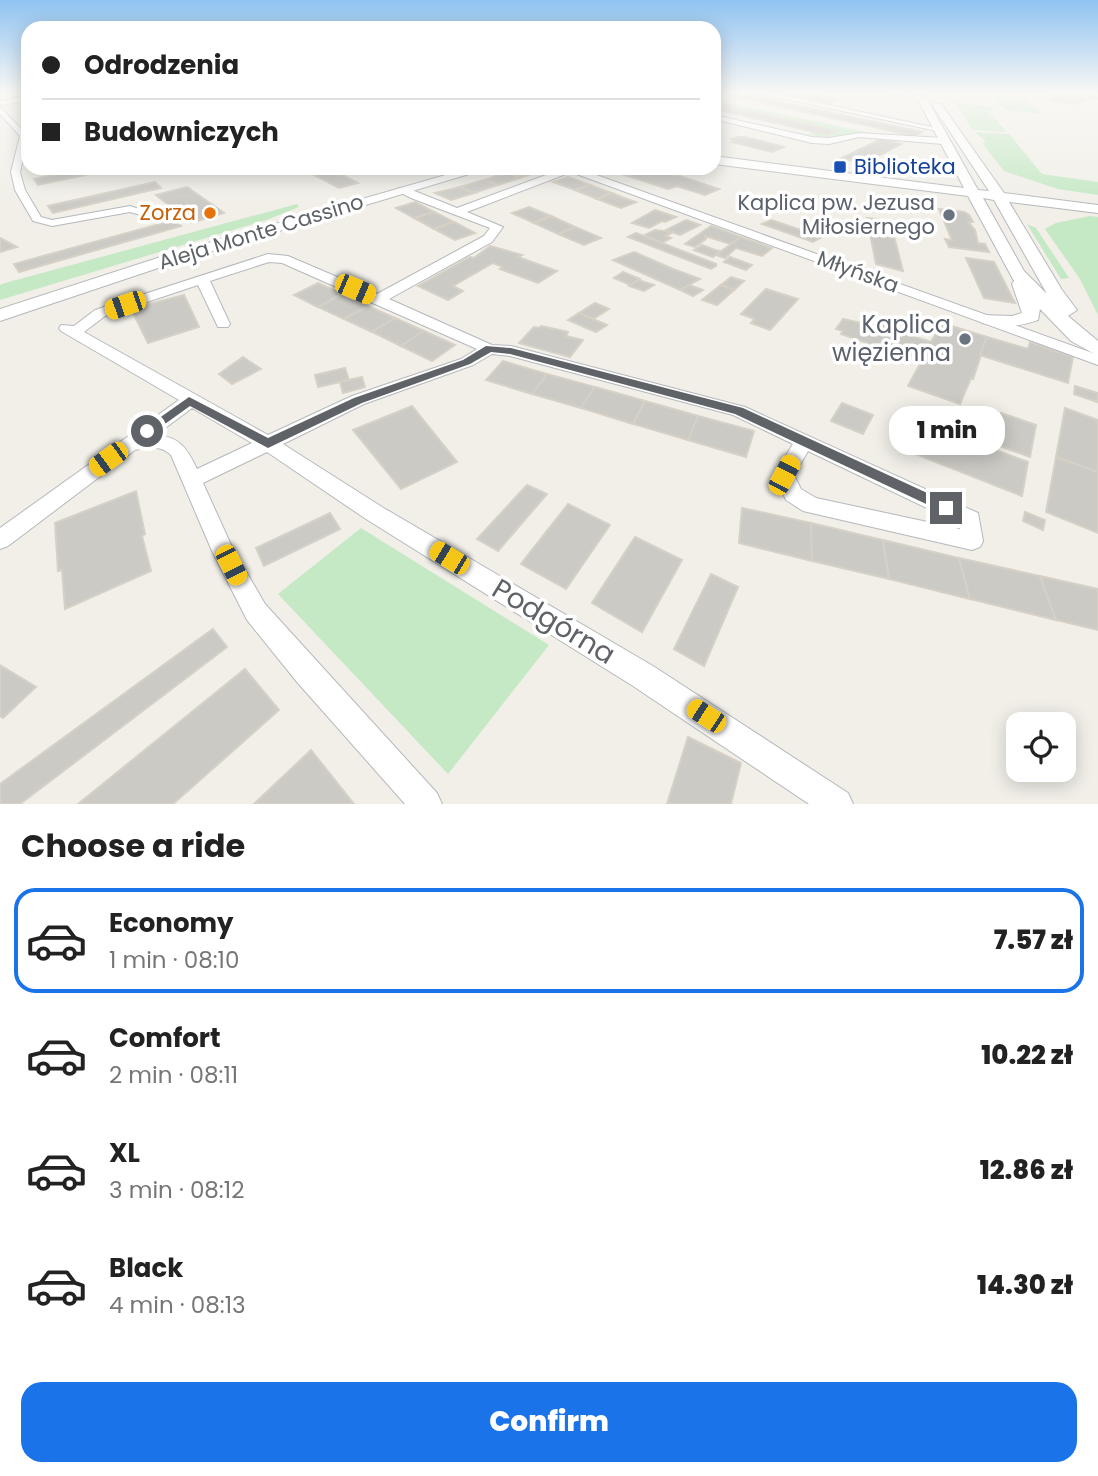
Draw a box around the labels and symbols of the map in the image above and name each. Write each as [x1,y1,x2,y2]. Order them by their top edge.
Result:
place label: Biblioteka [854,152,956,181]
marker: Biblioteka [832,159,848,175]
street label: Aleja Monte Cassino [155,187,367,277]
place label: Kaplica pw. Jezusa Miłosiernego [737,188,935,241]
place label: Zorza [140,198,196,227]
marker: Zorza [202,205,218,221]
marker: Kaplica pw. Jezusa Miłosiernego [941,207,957,223]
street label: Młyńska [813,243,903,300]
car [332,271,379,307]
car [102,288,149,322]
place label: Kaplica więzienna [832,308,951,369]
marker: Kaplica więzienna [957,331,973,347]
callout: 1 min [888,406,1004,456]
route start [131,415,163,447]
car [85,438,132,480]
car [765,452,804,498]
route end [930,492,962,524]
car [426,538,473,578]
car [213,542,250,588]
street label: Podgórna [485,569,623,673]
car [683,696,730,736]

